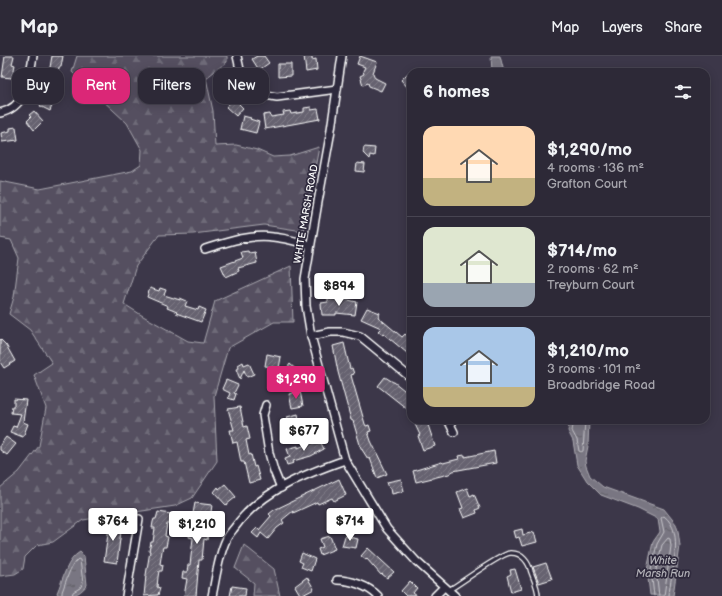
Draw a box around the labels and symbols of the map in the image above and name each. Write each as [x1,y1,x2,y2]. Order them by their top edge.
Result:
street label: WHITE MARSH ROAD [291,163,321,265]
pin: $894 [315,273,363,307]
pin: $1,290 [263,366,329,400]
pin: $677 [280,418,328,452]
pin: $764 [89,508,137,542]
pin: $714 [326,508,374,542]
pin: $1,210 [164,511,230,545]
water label: White Marsh Run [636,554,690,580]

